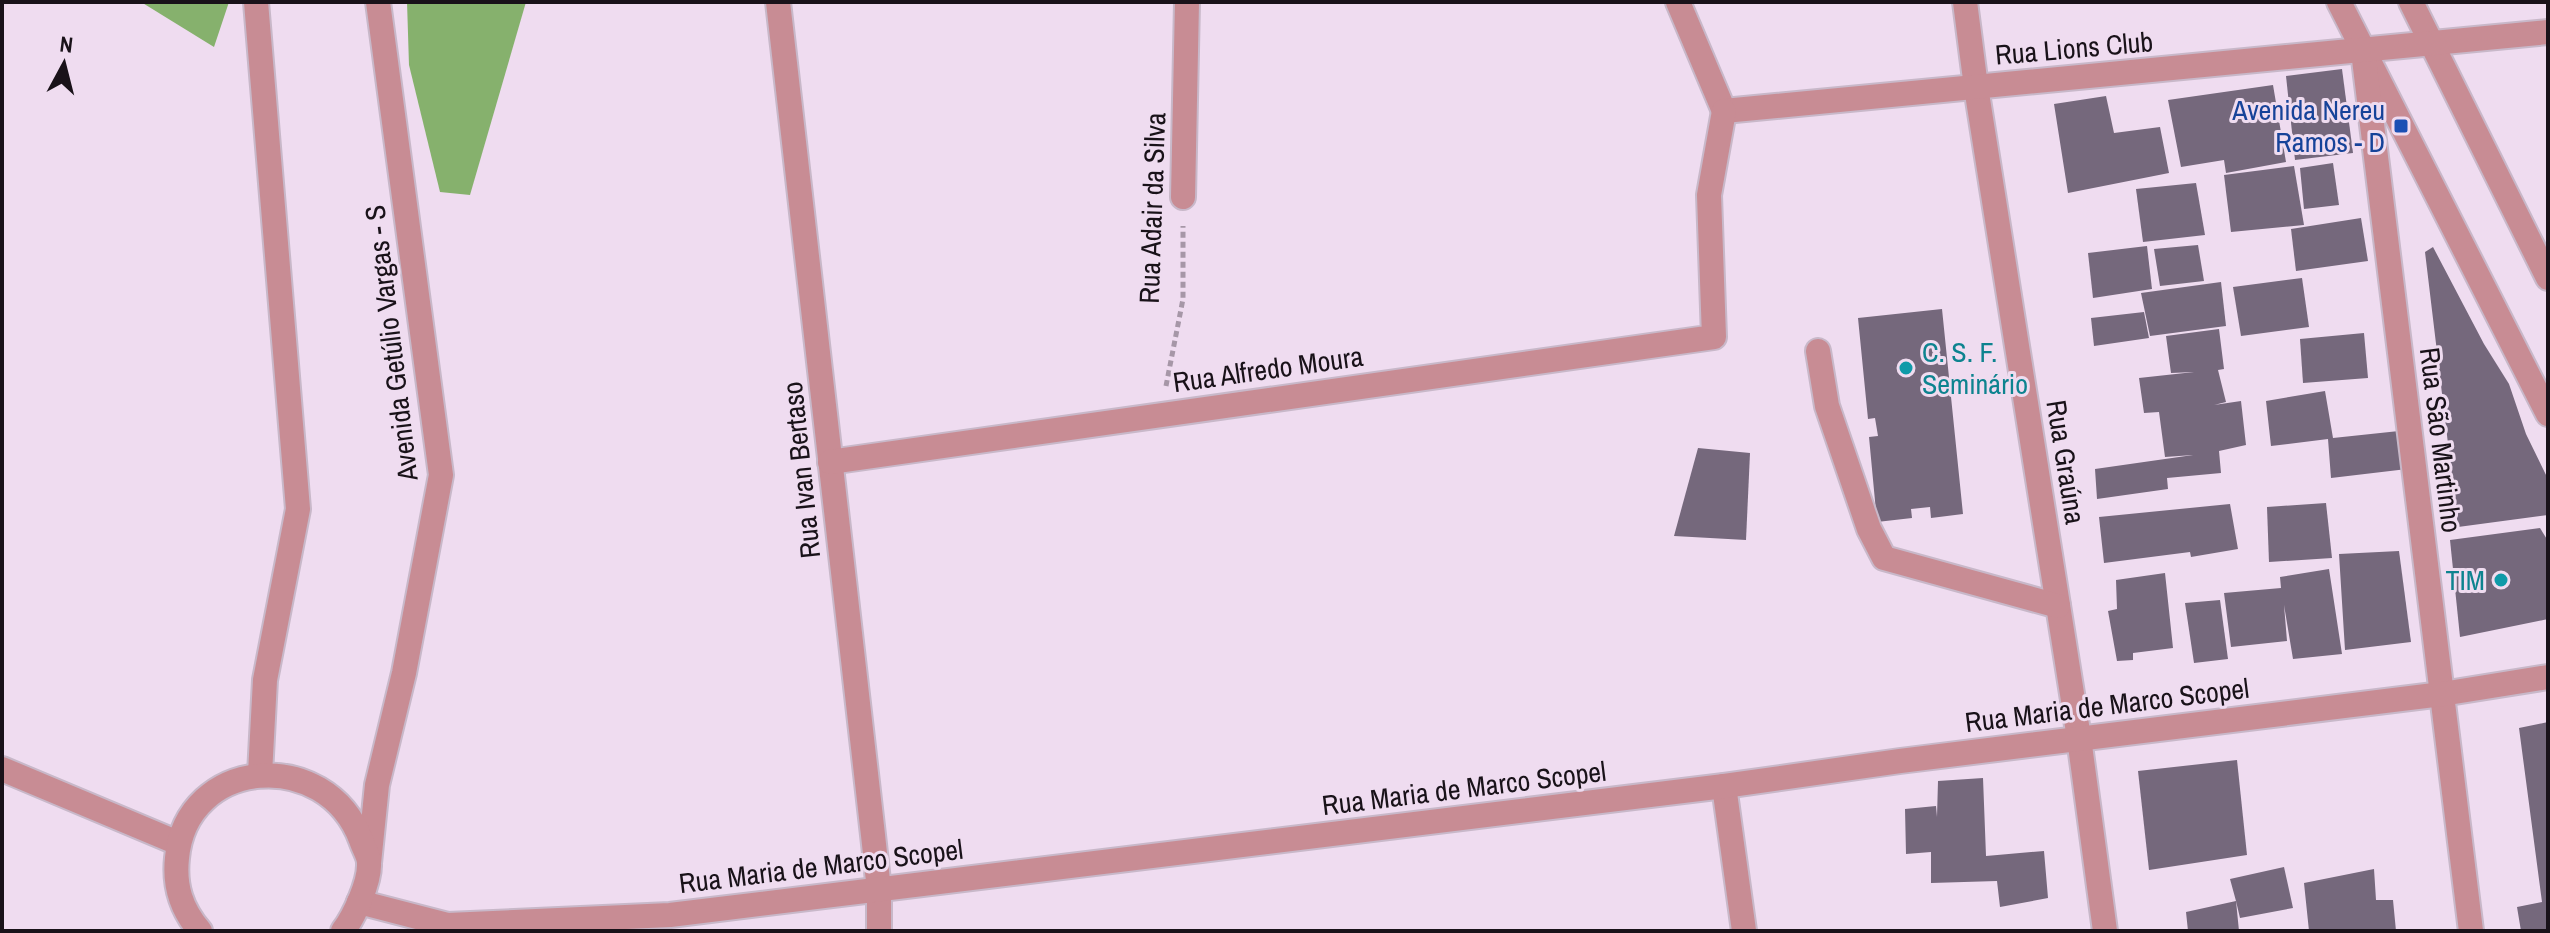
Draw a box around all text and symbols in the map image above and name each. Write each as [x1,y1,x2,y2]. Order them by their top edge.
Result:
street label: Rua Lions Club [1994,22,2154,74]
north arrow [24,24,104,104]
text: N [58,28,75,60]
place label: Avenida Nereu Ramos - D [2231,91,2385,161]
street label: Rua Adair da Silva [1130,111,1174,304]
marker: Avenida Nereu Ramos - D [2392,117,2410,135]
street label: Avenida Getúlio Vargas - S [355,203,427,484]
place label: C. S. F. Seminário [1922,333,2028,403]
street label: Rua Alfredo Moura [1171,337,1366,401]
street label: Rua São Martinho [2411,345,2471,535]
marker: C. S. F. Seminário [1897,359,1915,377]
street label: Rua Ivan Bertaso [773,380,829,560]
street label: Rua Graúna [2037,397,2095,527]
place label: TIM [2445,561,2485,599]
marker: TIM [2492,571,2510,589]
street label: Rua Maria de Marco Scopel [1963,669,2251,741]
street label: Rua Maria de Marco Scopel [1320,752,1608,824]
street label: Rua Maria de Marco Scopel [677,830,965,902]

